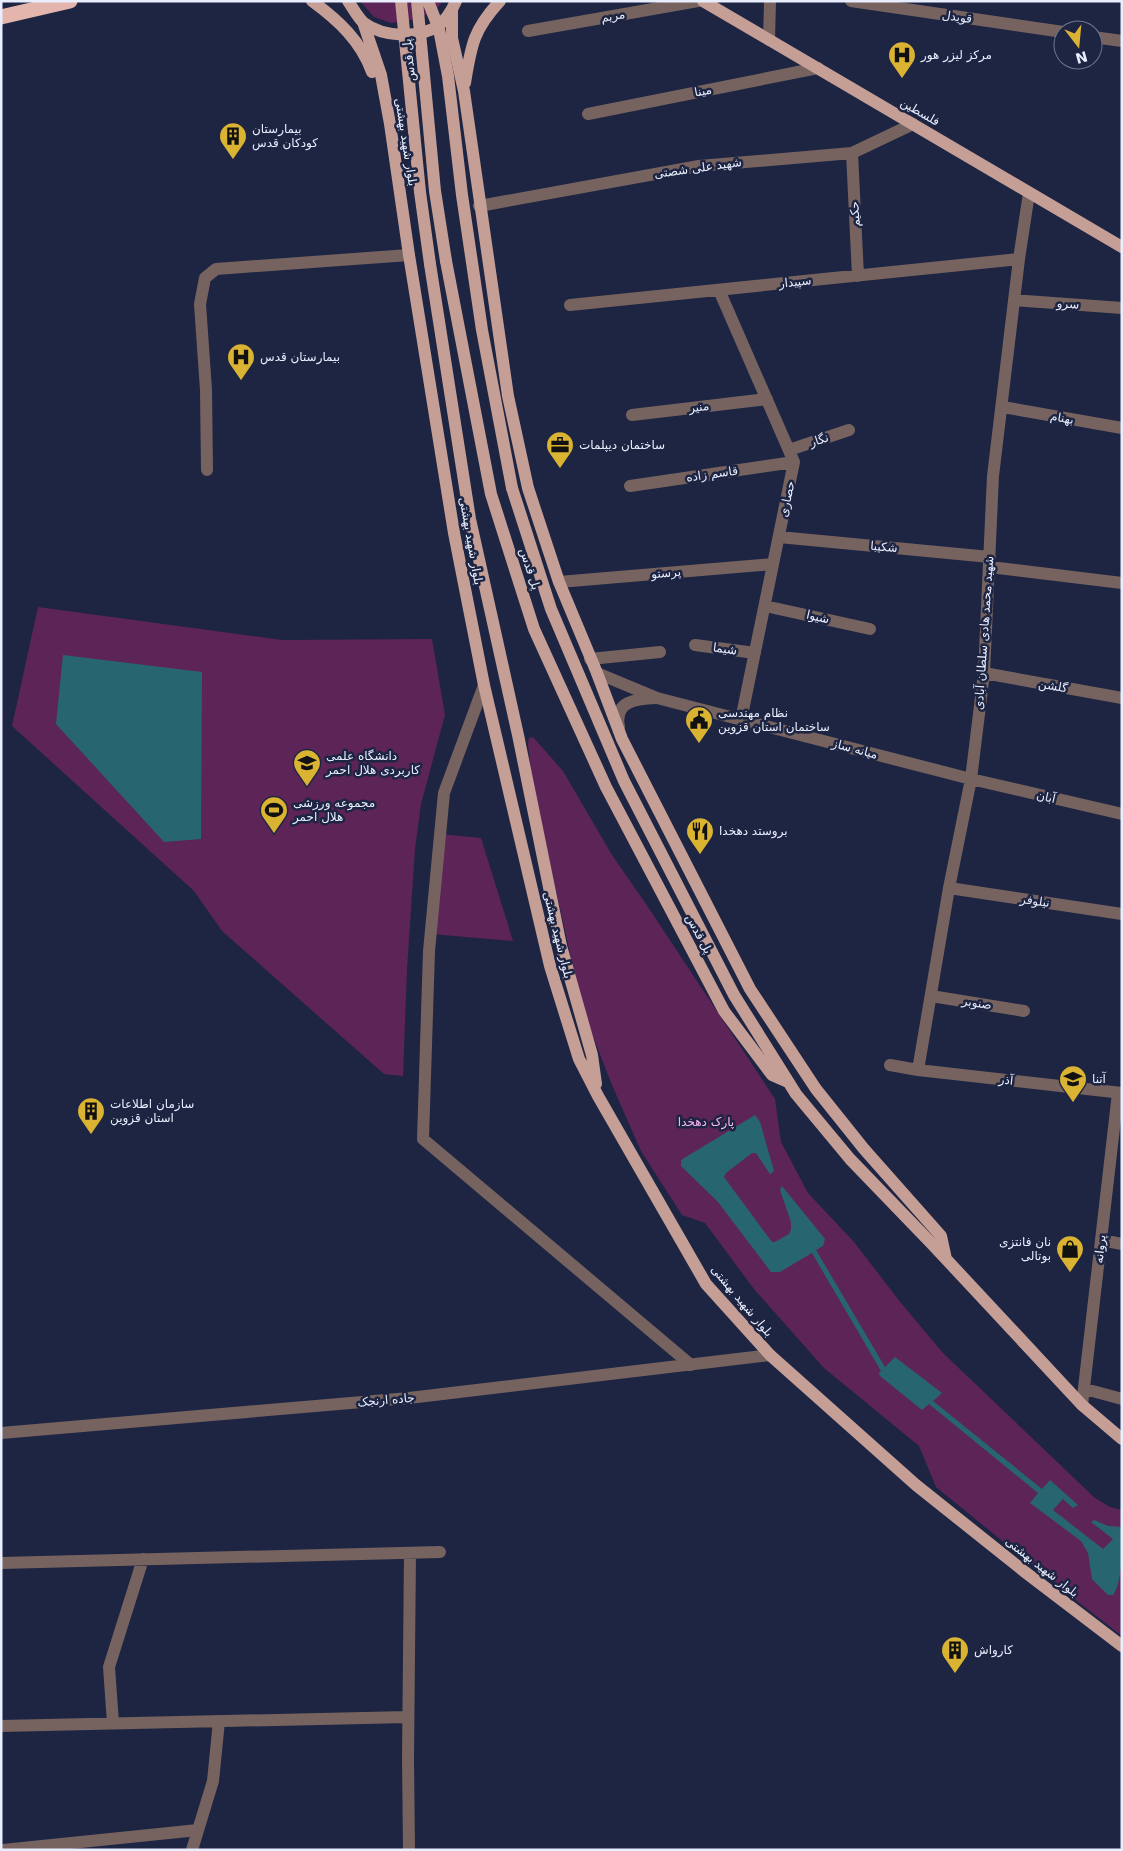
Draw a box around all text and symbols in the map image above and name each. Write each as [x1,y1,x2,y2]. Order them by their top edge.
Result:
street label: مریم [600,7,626,26]
street label: قویدل [941,8,973,27]
north arrow [1053,20,1103,70]
street label: پل قدس [400,38,419,82]
hospital icon: مرکز لیزر هور [887,40,917,79]
place label: مرکز لیزر هور [920,48,992,63]
text: N [1074,48,1089,67]
street label: مینا [693,82,713,100]
street label: فلسطین [897,95,942,130]
street label: بلوار شهید بهشتی [391,97,420,187]
building icon: بیمارستان کودکان قدس [218,121,248,160]
place label: بیمارستان کودکان قدس [252,122,318,151]
street label: شهید علی شصتی [653,155,743,181]
street label: حکیم [847,201,863,227]
street label: سپیدار [777,273,812,292]
street label: سرو [1055,296,1080,313]
hospital icon: بیمارستان قدس [226,342,256,381]
place label: بیمارستان قدس [260,350,340,365]
street label: منیر [687,399,710,416]
street label: بهنام [1049,409,1075,427]
office icon: ساختمان دیپلمات [545,430,575,469]
street label: نگار [807,430,831,451]
place label: ساختمان دیپلمات [579,438,665,452]
street label: قاسم زاده [685,463,739,486]
street label: حصاری [776,480,799,519]
street label: بلوار شهید بهشتی [455,496,486,586]
street label: شکیبا [870,539,898,555]
street label: پل قدس [516,546,543,592]
street label: شهید محمد هادی سلطان آبادی [971,555,996,710]
street label: پرستو [650,565,682,582]
street label: شیوا [805,608,831,627]
street label: شیما [712,640,738,658]
street label: گلشن [1037,677,1069,696]
public building icon: نظام مهندسی ساختمان استان قزوین [684,705,714,744]
place label: نظام مهندسی ساختمان استان قزوین [718,706,830,735]
street label: میانه ساز [829,736,879,763]
school or university icon: دانشگاه علمی کاربردی هلال احمر [292,748,322,787]
place label: دانشگاه علمی کاربردی هلال احمر [325,749,420,778]
street label: آبان [1035,787,1058,806]
sports icon: مجموعه ورزشی هلال احمر [259,795,289,834]
place label: مجموعه ورزشی هلال احمر [292,796,375,825]
restaurant icon: بروستد دهخدا [685,816,715,855]
place label: بروستد دهخدا [719,824,788,839]
street label: بلوار شهید بهشتی [539,890,576,980]
street label: نیلوفر [1018,892,1051,911]
street label: پل قدس [682,912,715,957]
street label: صنوبر [960,994,993,1013]
school or university icon: آتنا [1058,1064,1088,1103]
street label: آذر [997,1071,1015,1089]
place label: آتنا [1092,1071,1107,1086]
building icon: سازمان اطلاعات استان قزوین [76,1096,106,1135]
place label: سازمان اطلاعات استان قزوین [110,1097,194,1126]
park label: پارک دهخدا [678,1115,734,1130]
shop icon: نان فانتزی بوتالی [1055,1234,1085,1273]
street label: پروانه [1092,1234,1109,1264]
place label: نان فانتزی بوتالی [999,1235,1051,1264]
street label: بلوار شهید بهشتی [707,1262,776,1340]
street label: جاده ارنجک [357,1391,415,1410]
street label: بلوار شهید بهشتی [1002,1534,1081,1601]
building icon: کارواش [940,1635,970,1674]
place label: کارواش [974,1643,1013,1658]

